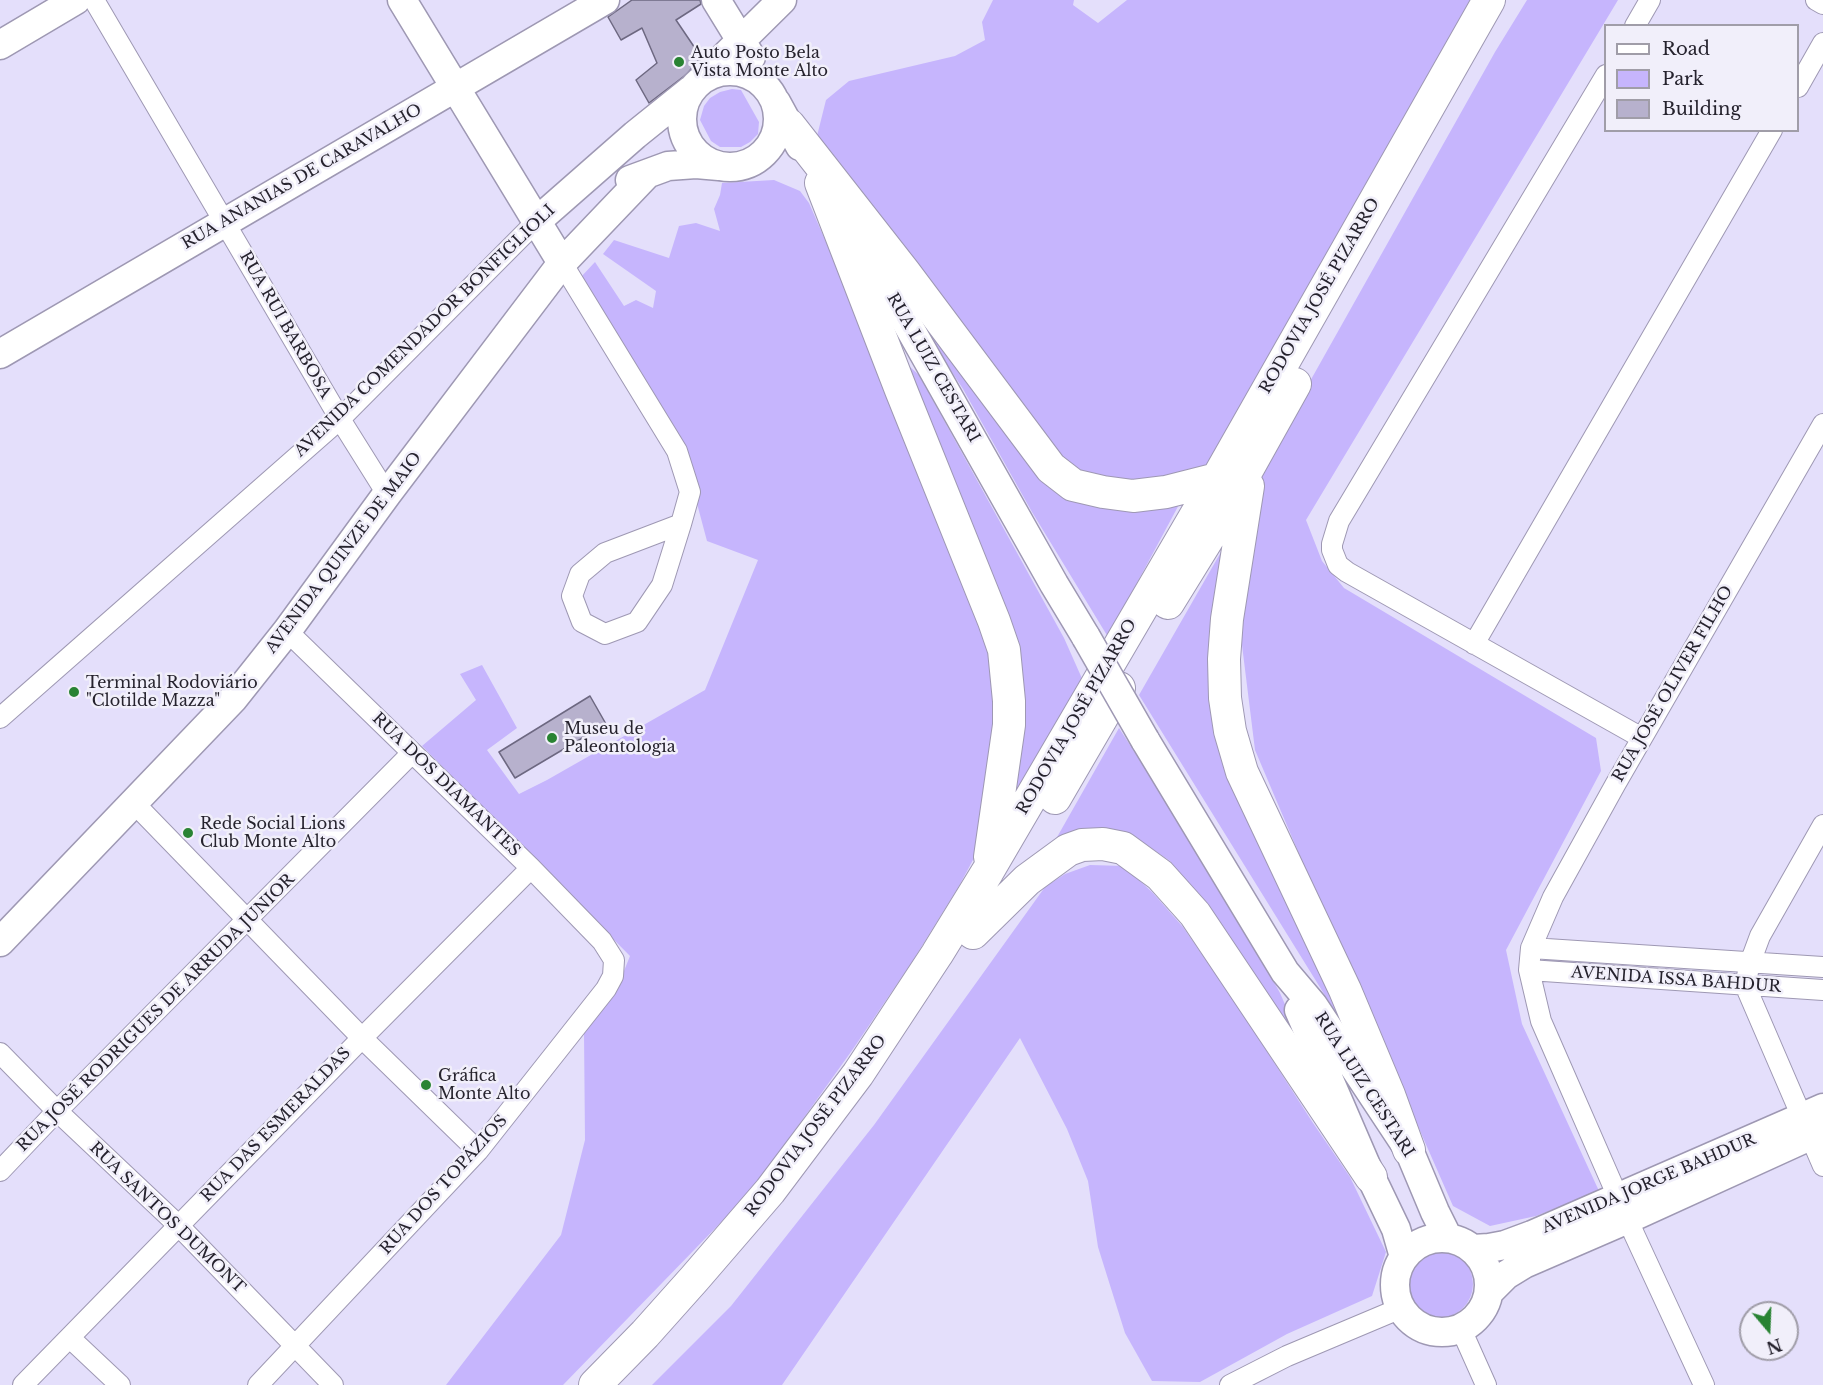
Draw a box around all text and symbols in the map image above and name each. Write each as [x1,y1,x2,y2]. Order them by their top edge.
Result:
legend [1604,24,1799,132]
text: Road [1662,38,1710,60]
place label: Auto Posto Bela Vista Monte Alto [691,43,828,81]
marker: Auto Posto Bela Vista Monte Alto [672,55,686,69]
text: Park [1662,68,1704,90]
text: Building [1662,98,1741,120]
street label: RUA ANANIAS DE CARAVALHO [179,100,425,254]
street label: RODOVIA JOSÉ PIZARRO [1256,195,1384,397]
street label: AVENIDA COMENDADOR BONFIGLIOLI [291,201,559,461]
street label: RUA RUI BARBOSA [235,248,335,402]
street label: RUA LUIZ CESTARI [882,290,984,446]
street label: AVENIDA QUINZE DE MAIO [262,449,426,657]
street label: RUA JOSÉ OLIVER FILHO [1609,582,1737,786]
street label: RODOVIA JOSÉ PIZARRO [1013,616,1141,818]
place label: Terminal Rodoviário "Clotilde Mazza" [86,673,258,711]
marker: Terminal Rodoviário "Clotilde Mazza" [67,685,81,699]
street label: RUA DOS DIAMANTES [368,709,524,861]
place label: Museu de Paleontologia [564,719,676,757]
marker: Museu de Paleontologia [545,731,559,745]
place label: Rede Social Lions Club Monte Alto [200,814,346,852]
marker: Rede Social Lions Club Monte Alto [181,826,195,840]
street label: RUA JOSÉ RODRIGUES DE ARRUDA JUNIOR [13,870,299,1156]
street label: AVENIDA ISSA BAHDUR [1570,963,1782,997]
street label: RUA LUIZ CESTARI [1310,1009,1418,1161]
street label: RODOVIA JOSÉ PIZARRO [741,1031,891,1221]
street label: RUA DAS ESMERALDAS [197,1044,355,1206]
place label: Gráfica Monte Alto [438,1066,530,1104]
marker: Gráfica Monte Alto [419,1078,433,1092]
street label: RUA DOS TOPÁZIOS [376,1111,512,1259]
street label: AVENIDA JORGE BAHDUR [1539,1130,1759,1238]
street label: RUA SANTOS DUMONT [85,1138,249,1298]
north arrow [1739,1301,1799,1361]
text: N [1764,1334,1785,1358]

